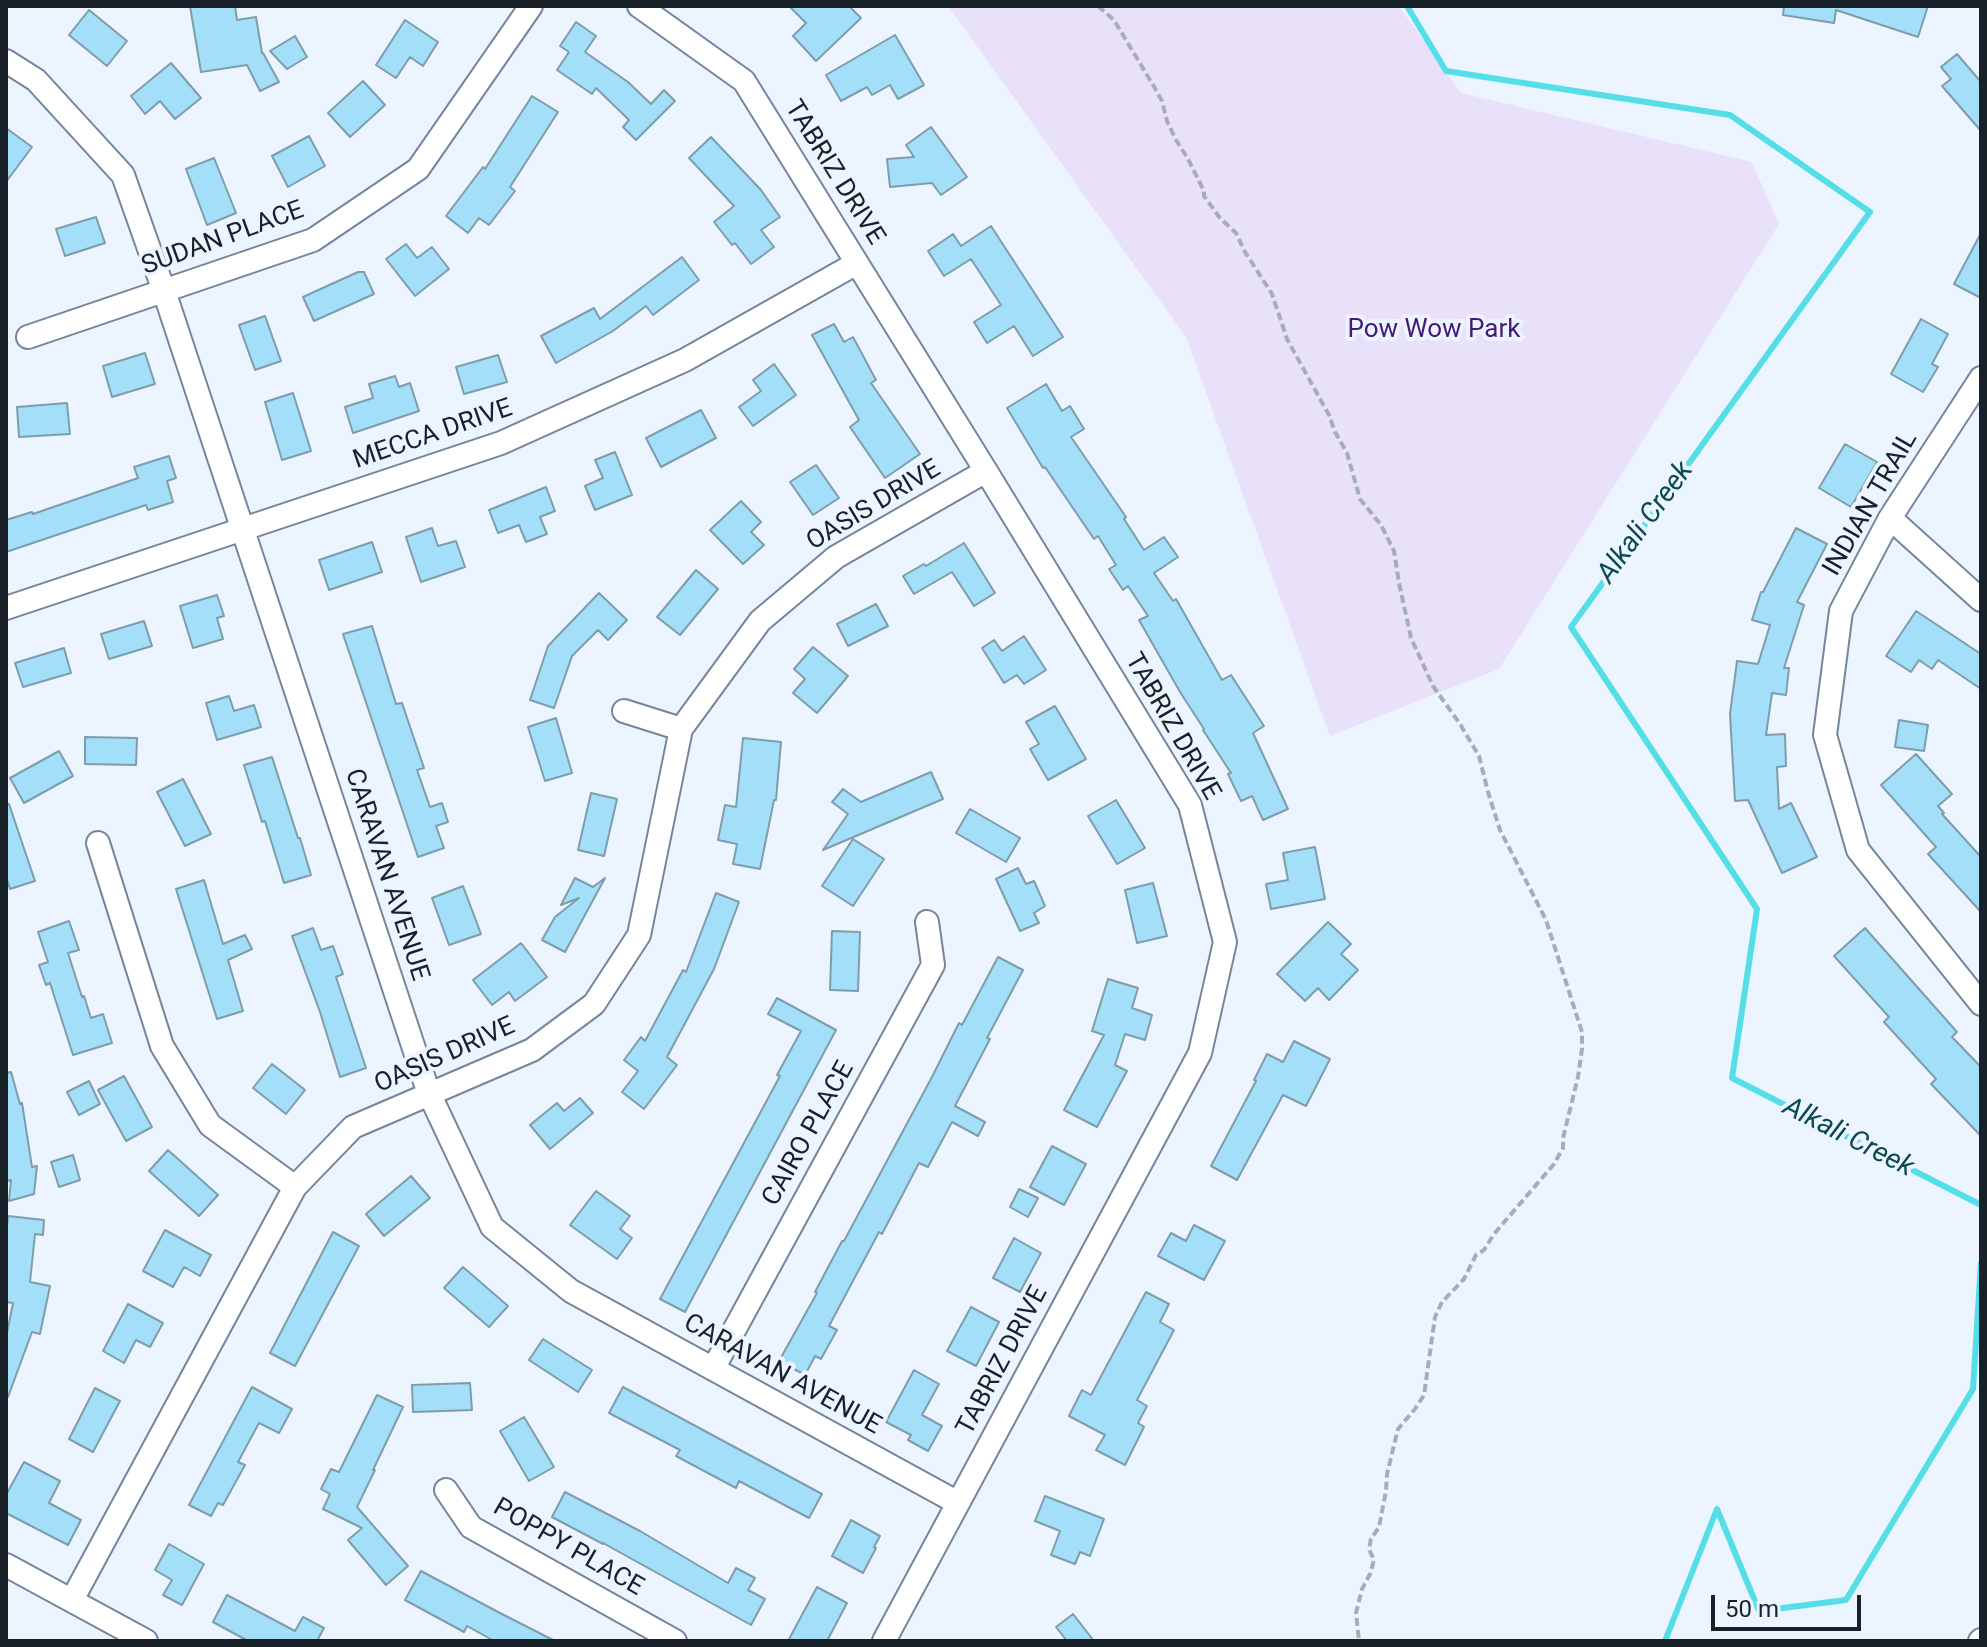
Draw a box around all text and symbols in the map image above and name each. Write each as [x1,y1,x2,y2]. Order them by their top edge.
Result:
street label: TABRIZ DRIVE [777,95,891,251]
street label: SUDAN PLACE [138,195,308,283]
park label: Pow Wow Park [1348,314,1520,346]
street label: MECCA DRIVE [349,393,517,477]
street label: INDIAN TRAIL [1817,426,1925,582]
street label: OASIS DRIVE [801,454,947,558]
water label: Alkali Creek [1591,456,1701,590]
street label: TABRIZ DRIVE [1117,648,1227,806]
street label: CARAVAN AVENUE [337,765,435,985]
street label: OASIS DRIVE [370,1011,520,1101]
street label: CAIRO PLACE [756,1056,862,1212]
water label: Alkali Creek [1777,1091,1919,1185]
street label: TABRIZ DRIVE [951,1281,1055,1441]
street label: CARAVAN AVENUE [678,1308,886,1442]
street label: POPPY PLACE [487,1492,649,1604]
scale bar [1715,1579,1865,1629]
text: 50 m [1725,1595,1779,1623]

